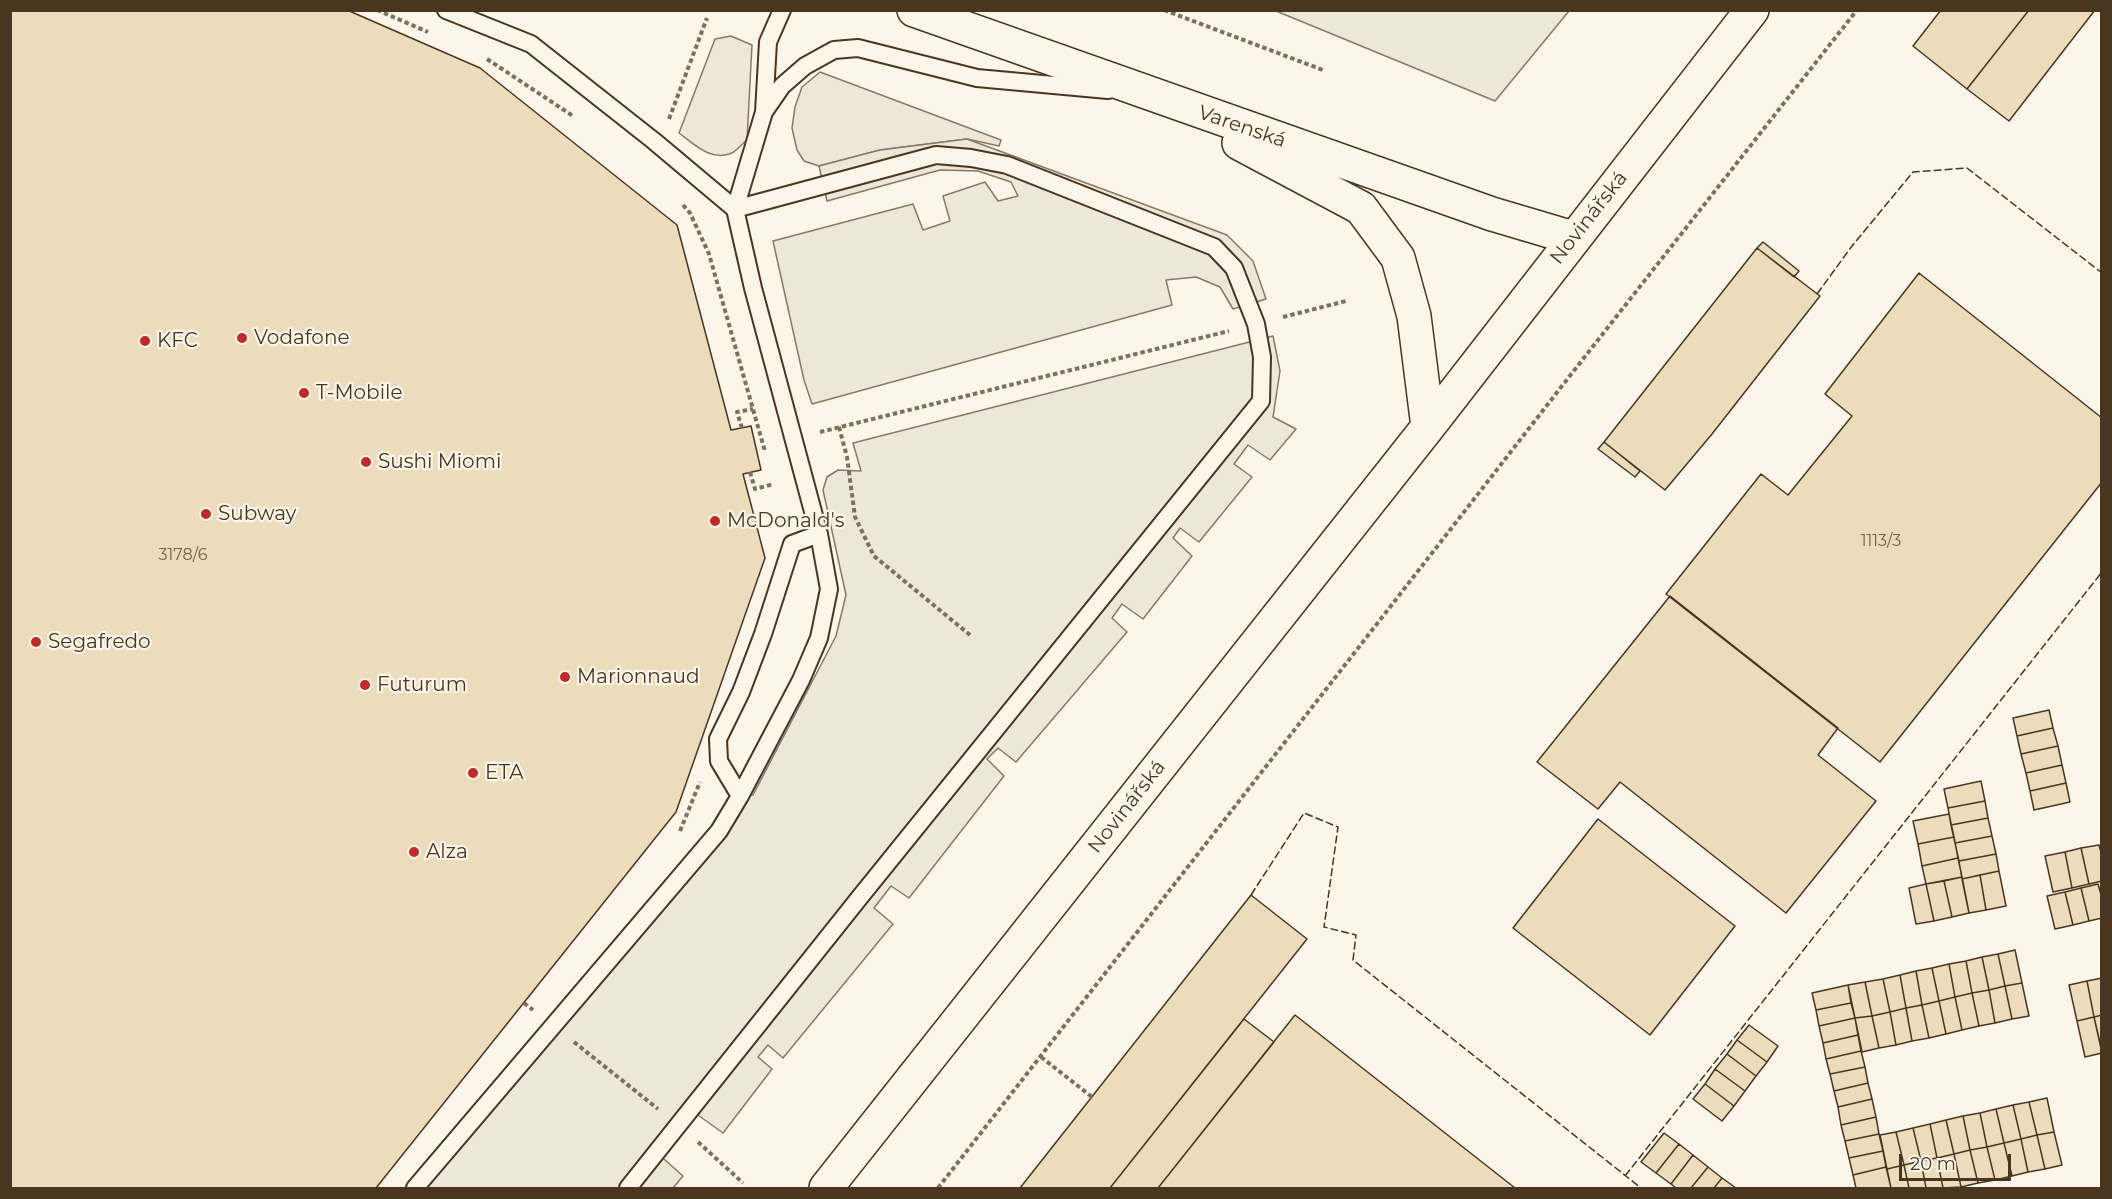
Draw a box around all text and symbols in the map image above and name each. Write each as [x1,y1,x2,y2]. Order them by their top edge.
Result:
street label: Varenská [1195,101,1289,153]
street label: Novinářská [1545,167,1633,269]
place label: Vodafone [254,326,350,350]
place label: KFC [157,329,198,353]
marker: Vodafone [235,331,249,345]
marker: KFC [138,334,152,348]
place label: T-Mobile [316,381,403,405]
marker: T-Mobile [297,386,311,400]
place label: Sushi Miomi [378,450,501,474]
marker: Sushi Miomi [359,455,373,469]
place label: Subway [218,502,296,526]
marker: Subway [199,507,213,521]
place label: McDonald's [727,509,844,533]
marker: McDonald's [708,514,722,528]
house number: 1113/3 [1861,531,1901,551]
house number: 3178/6 [159,545,207,565]
place label: Segafredo [48,630,151,654]
marker: Segafredo [29,635,43,649]
place label: Marionnaud [577,665,700,689]
marker: Marionnaud [558,670,572,684]
place label: Futurum [377,673,467,697]
marker: Futurum [358,678,372,692]
street label: Novinářská [1083,756,1171,858]
place label: ETA [485,761,523,785]
marker: ETA [466,766,480,780]
place label: Alza [426,840,468,864]
marker: Alza [407,845,421,859]
scale bar [1902,1142,2014,1180]
text: 20 m [1910,1153,1956,1175]

